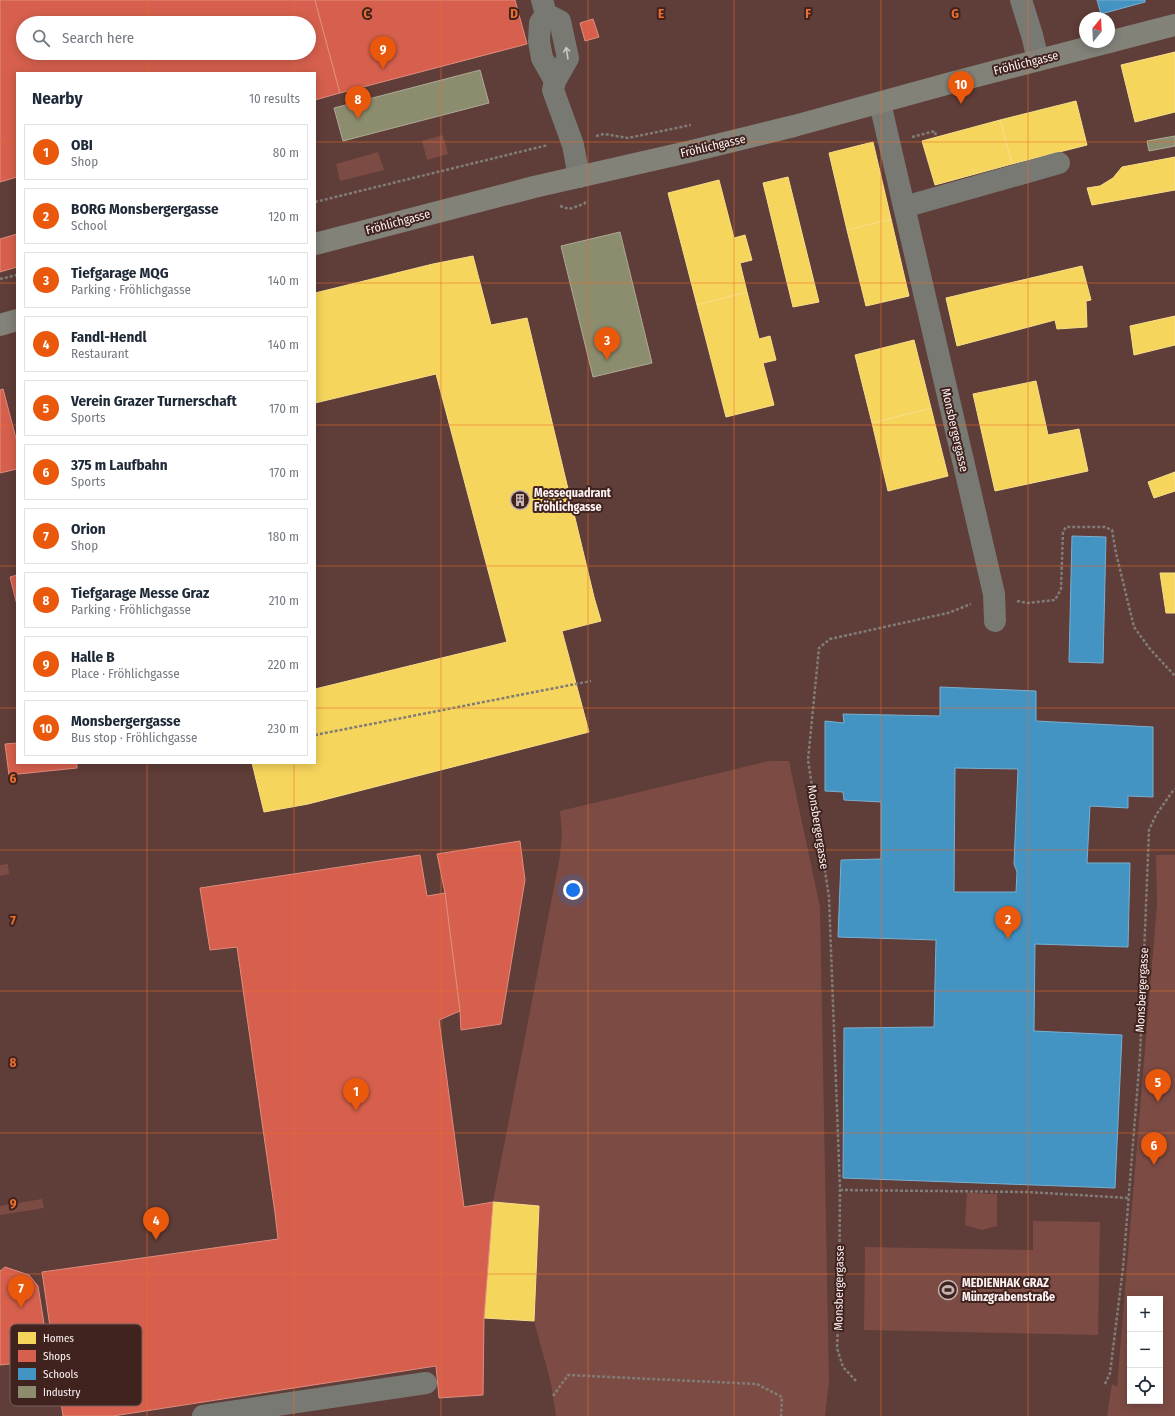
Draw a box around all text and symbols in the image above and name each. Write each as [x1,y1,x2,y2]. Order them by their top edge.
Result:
text: C [364,6,371,21]
text: D [510,6,518,21]
text: E [658,6,664,21]
text: F [805,6,811,21]
text: G [951,6,959,21]
north arrow [1079,12,1115,48]
search box [16,16,316,60]
icon: search [30,27,52,49]
text: Search here [62,29,134,47]
pin: 9 [370,36,396,69]
one-way arrow [562,46,570,59]
street label: Fröhlichgasse [992,48,1060,78]
pin: 10 [948,71,974,104]
pin: 8 [345,86,371,119]
text: Nearby [32,88,83,109]
text: 10 results [249,91,300,106]
street label: Fröhlichgasse [679,132,747,160]
text: OBI [71,136,93,154]
text: 1 [43,145,49,160]
text: 80 m [273,145,299,160]
text: Shop [71,154,98,169]
text: BORG Monsbergergasse [71,200,219,218]
street label: Fröhlichgasse [364,207,432,237]
text: 2 [43,209,49,224]
text: 120 m [268,209,299,224]
text: School [71,218,107,233]
text: Tiefgarage MQG [71,264,169,282]
text: 3 [43,273,49,288]
text: 140 m [268,273,299,288]
text: Parking · Fröhlichgasse [71,282,191,297]
pin: 3 [594,327,620,360]
text: Fandl-Hendl [71,328,147,346]
text: 4 [43,337,49,352]
text: 140 m [268,337,299,352]
text: Restaurant [71,346,129,361]
street label: Monsbergergasse [939,387,971,473]
text: Verein Grazer Turnerschaft [71,392,237,410]
text: 5 [43,401,49,416]
text: 170 m [269,401,299,416]
text: Sports [71,410,106,425]
text: 375 m Laufbahn [71,456,168,474]
text: 6 [43,465,49,480]
text: 170 m [269,465,299,480]
text: Sports [71,474,106,489]
place label: Messequadrant Fröhlichgasse [534,486,612,514]
building icon: Messequadrant Fröhlichgasse [509,489,531,511]
text: Orion [71,520,106,538]
text: 7 [43,529,49,544]
text: 180 m [268,529,299,544]
text: Shop [71,538,98,553]
text: Tiefgarage Messe Graz [71,584,209,602]
text: 8 [43,593,49,608]
text: 210 m [269,593,299,608]
text: Parking · Fröhlichgasse [71,602,191,617]
text: Halle B [71,648,115,666]
text: 9 [43,657,49,672]
text: 220 m [268,657,299,672]
text: Place · Fröhlichgasse [71,666,180,681]
text: Monsbergergasse [71,712,181,730]
text: 10 [40,721,52,736]
text: 230 m [268,721,299,736]
text: Bus stop · Fröhlichgasse [71,730,198,745]
text: 6 [10,771,17,786]
street label: Monsbergergasse [804,784,832,870]
your location [563,880,583,900]
pin: 2 [995,906,1021,939]
text: 7 [10,913,16,928]
street label: Monsbergergasse [1133,947,1151,1033]
text: 8 [10,1055,17,1070]
pin: 5 [1145,1069,1171,1102]
pin: 1 [343,1078,369,1111]
pin: 6 [1141,1132,1167,1165]
text: 9 [10,1196,17,1211]
pin: 4 [143,1207,169,1240]
street label: Monsbergergasse [831,1245,847,1331]
pin: 7 [8,1275,34,1308]
place label: MEDIENHAK GRAZ Münzgrabenstraße [962,1276,1055,1304]
sports icon: MEDIENHAK GRAZ Münzgrabenstraße [937,1279,959,1301]
map controls [1127,1296,1163,1404]
button: + [1127,1296,1163,1332]
legend [10,1324,142,1406]
text: Homes [43,1332,74,1345]
button: − [1127,1332,1163,1368]
text: Shops [43,1350,71,1363]
text: Schools [43,1368,78,1381]
button: locate [1127,1368,1163,1404]
text: Industry [43,1386,80,1399]

